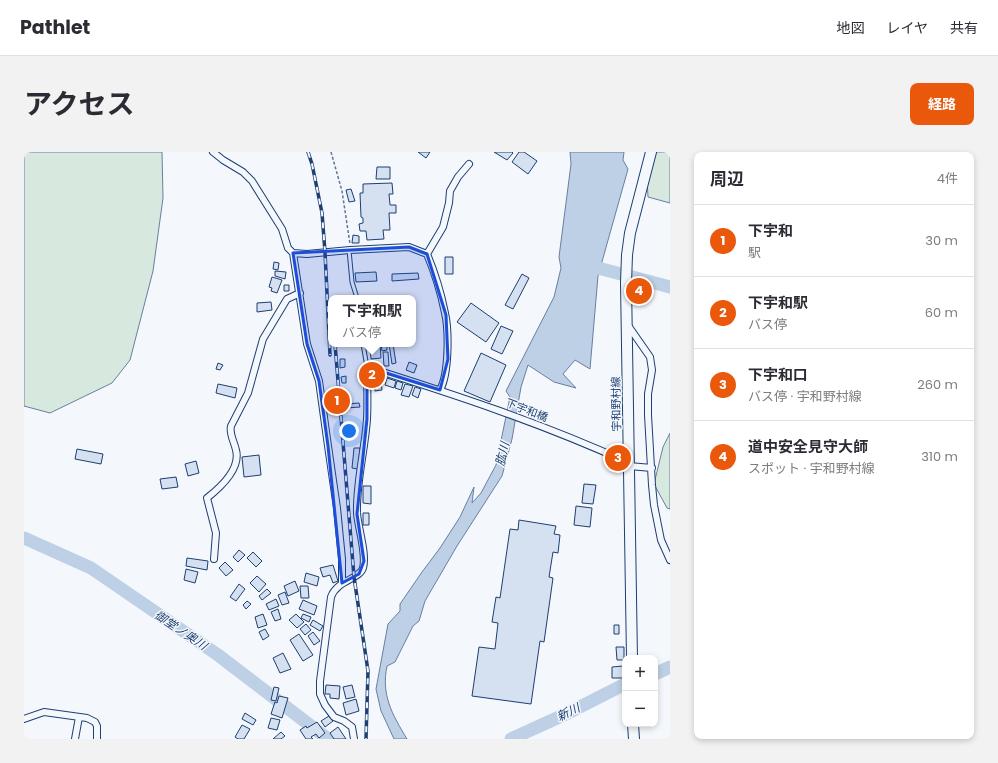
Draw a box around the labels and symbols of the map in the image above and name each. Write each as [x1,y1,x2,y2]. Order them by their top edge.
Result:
pin: 4 [626,276,652,306]
pin: 2 [359,360,385,390]
street label: 宇和野村線 [608,376,624,432]
pin: 1 [324,386,350,416]
street label: 下宇和橋 [504,395,550,425]
your location [339,421,359,441]
water label: 肱川 [491,438,513,468]
pin: 3 [605,443,631,473]
water label: 御堂ノ奥川 [151,606,212,655]
water label: 新川 [553,698,584,725]

